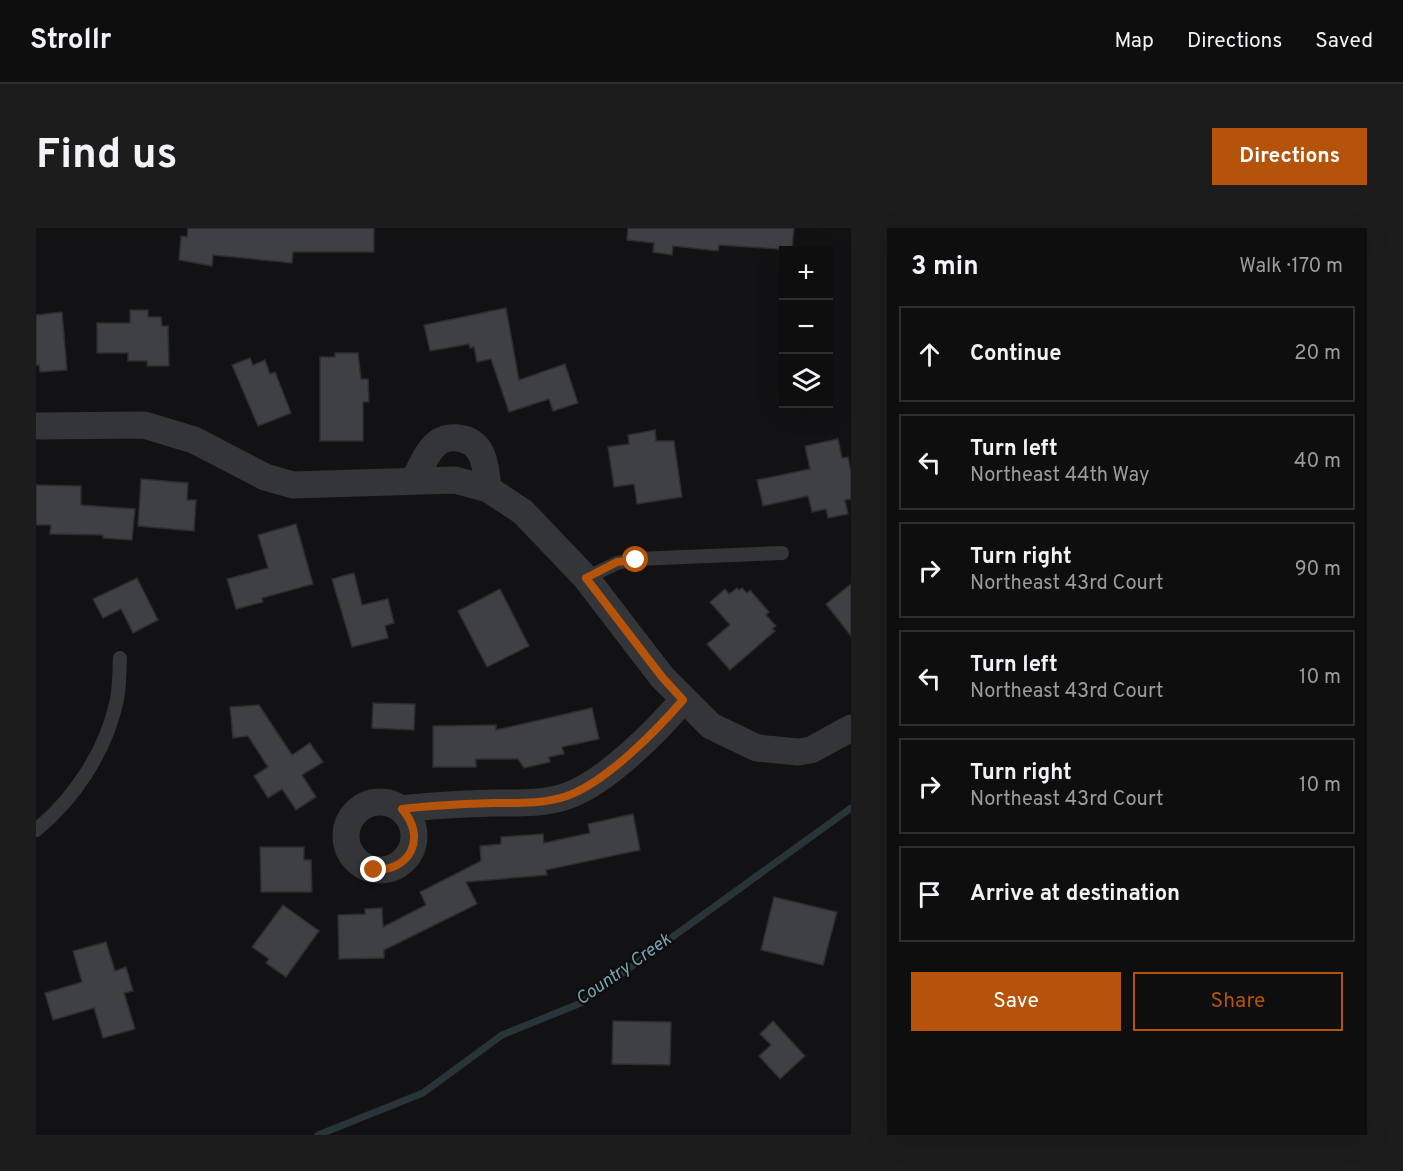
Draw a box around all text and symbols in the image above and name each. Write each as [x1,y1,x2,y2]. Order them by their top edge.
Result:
text: Strollr [30,23,112,59]
text: Map [1114,28,1154,55]
text: Directions [1187,28,1282,55]
text: Saved [1315,28,1373,55]
button: Directions [1212,128,1367,185]
text: Find us [36,130,177,183]
map controls [779,246,833,408]
button: + [779,246,833,300]
text: 3 min [911,251,979,284]
text: Walk · 170 m [1239,254,1343,280]
button: − [779,300,833,354]
icon: ahead [913,338,946,371]
text: Continue [970,341,1061,368]
text: 20 m [1294,341,1341,367]
button: layers [779,354,833,408]
text: Turn left [970,436,1058,463]
icon: left [913,446,946,479]
text: 40 m [1294,449,1341,475]
text: Northeast 44th Way [970,463,1150,489]
text: Turn right [970,544,1072,571]
route start [622,546,648,572]
icon: right [913,554,946,587]
text: 90 m [1295,557,1341,583]
text: Northeast 43rd Court [970,571,1164,597]
text: Turn left [970,652,1058,679]
icon: left [913,662,946,695]
text: 10 m [1299,665,1341,691]
text: Northeast 43rd Court [970,679,1164,705]
text: Turn right [970,760,1072,787]
icon: right [913,770,946,803]
text: 10 m [1299,773,1341,799]
text: Northeast 43rd Court [970,787,1164,813]
route end [360,856,386,882]
icon: arrive [913,878,946,911]
text: Arrive at destination [970,881,1180,908]
water label: Country Creek [572,928,677,1011]
button: Save [911,972,1121,1031]
button: Share [1133,972,1343,1031]

